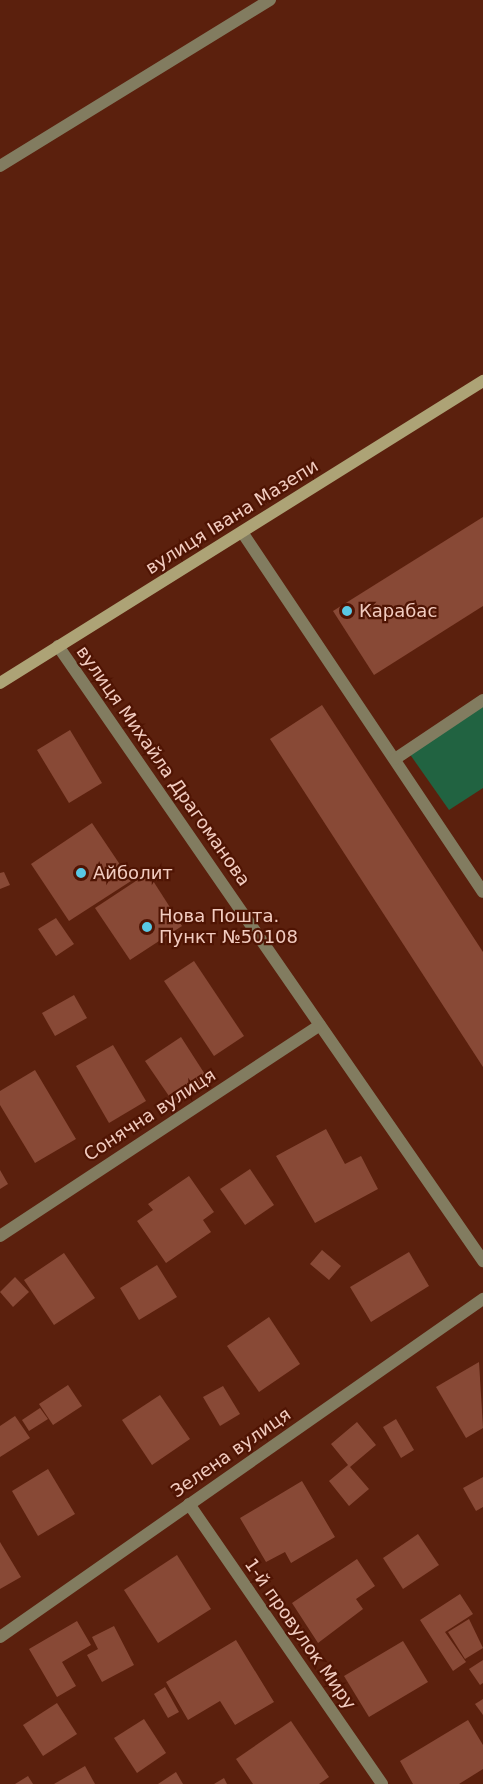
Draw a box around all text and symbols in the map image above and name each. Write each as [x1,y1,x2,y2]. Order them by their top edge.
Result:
street label: вулиця Івана Мазепи [142,455,322,579]
place label: Карабас [359,600,437,622]
marker: Карабас [340,604,354,618]
street label: вулиця Михайла Драгоманова [72,642,254,890]
place label: Айболит [93,862,173,884]
marker: Айболит [74,866,88,880]
place label: Нова Пошта. Пункт №50108 [159,906,298,948]
marker: Нова Пошта. Пункт №50108 [140,920,154,934]
street label: Сонячна вулиця [80,1064,220,1166]
street label: Зелена вулиця [167,1404,295,1502]
street label: 1-й провулок Миру [240,1554,360,1714]

